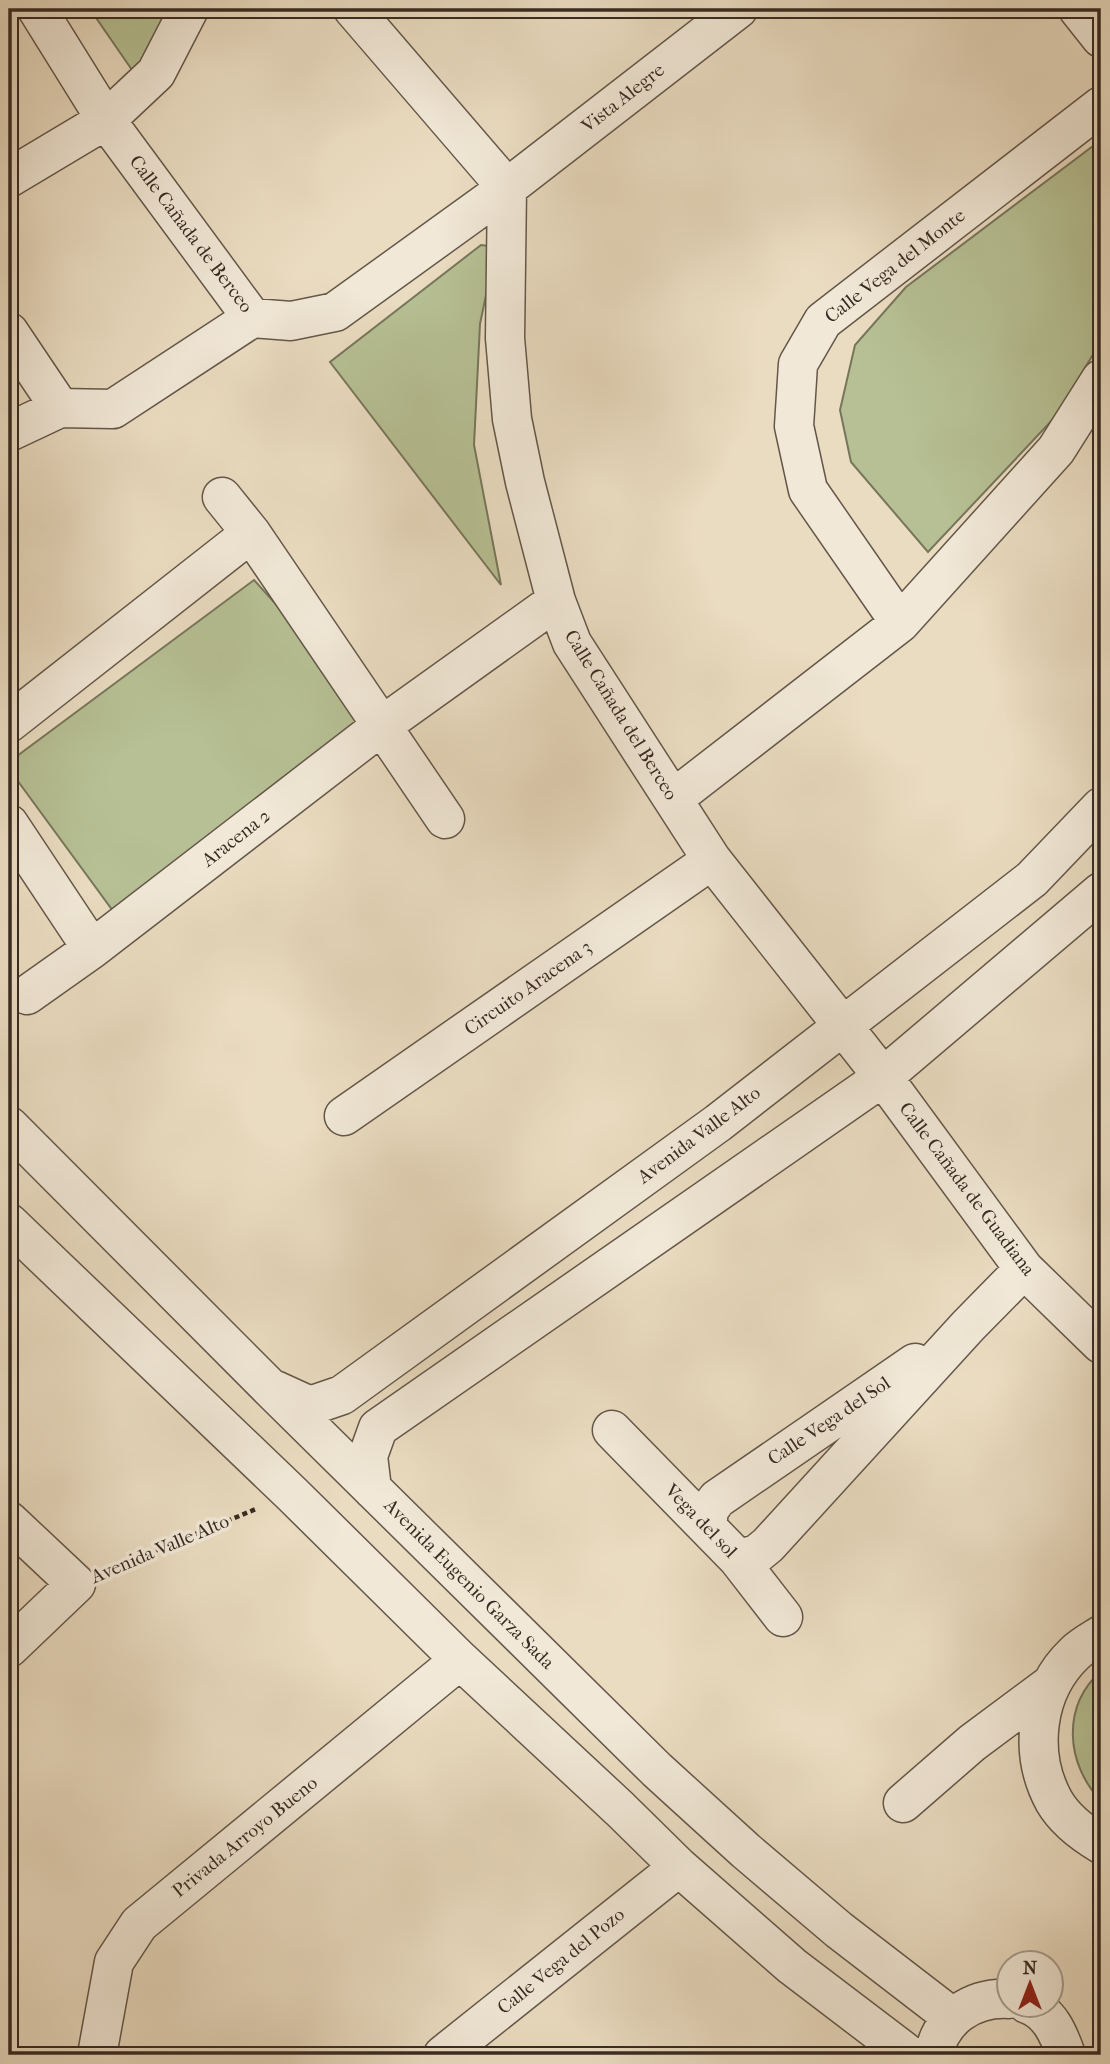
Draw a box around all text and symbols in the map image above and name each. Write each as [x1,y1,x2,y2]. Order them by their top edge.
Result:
street label: Vista Alegre [576,59,669,138]
street label: Calle Cañada de Berceo [125,151,257,317]
street label: Calle Vega del Monte [821,204,969,328]
street label: Calle Cañada del Berceo [560,626,683,804]
street label: Aracena 2 [197,804,275,872]
street label: Circuito Aracena 3 [460,936,596,1040]
street label: Avenida Valle Alto [633,1082,765,1189]
street label: Calle Cañada de Guadiana [895,1098,1040,1280]
street label: Calle Vega del Sol [764,1372,894,1470]
street label: Vega del sol [660,1479,742,1563]
street label: Avenida Eugenio Garza Sada [379,1494,559,1674]
street label: Avenida Valle Alto [87,1510,233,1588]
street label: Privada Arroyo Bueno [168,1772,322,1902]
street label: Calle Vega del Pozo [493,1903,629,2019]
north arrow [995,1948,1064,2018]
text: N [1023,1957,1038,1979]

